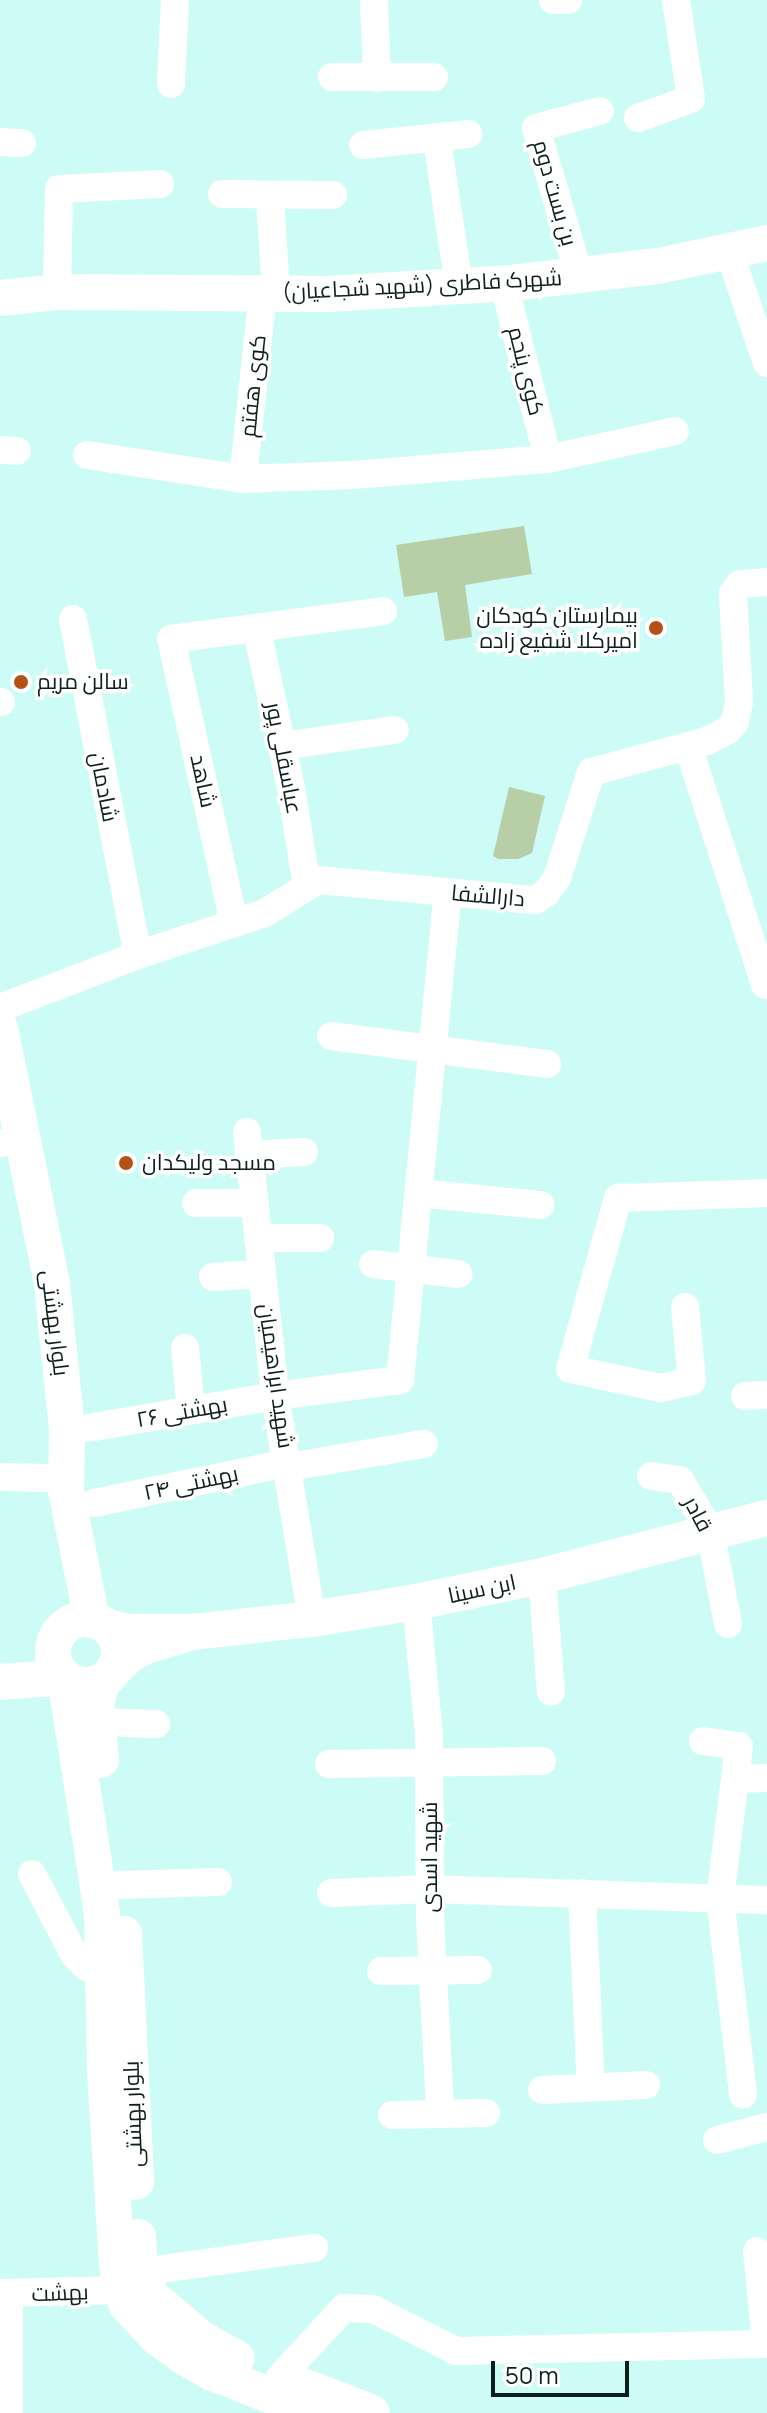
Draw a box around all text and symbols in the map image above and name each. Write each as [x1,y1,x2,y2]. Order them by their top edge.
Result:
street label: بن بست دوم [527,137,583,249]
street label: شهرک فاطری (شهید شجاعیان) [281,264,563,306]
street label: کوی پنجم [502,324,550,418]
street label: کوی هفتم [234,333,272,439]
place label: بیمارستان کودکان امیرکلا شفیع زاده [476,602,638,654]
marker: بیمارستان کودکان امیرکلا شفیع زاده [645,617,667,639]
place label: سالن مریم [37,669,129,695]
marker: سالن مریم [12,673,30,691]
street label: عباسقلی پور [260,700,308,816]
street label: شادمان [84,750,124,824]
street label: شاهد [184,752,222,810]
street label: دارالشفا [450,880,526,912]
place label: مسجد ولیکدان [142,1150,276,1176]
marker: مسجد ولیکدان [117,1154,135,1172]
street label: بلوار بهشتی [35,1268,75,1378]
street label: شهید ابراهیمیان [253,1302,299,1450]
street label: بهشتی ۲۶ [135,1391,229,1433]
street label: بهشتی ۲۴ [141,1460,241,1506]
street label: قادر [678,1492,718,1536]
street label: ابن سینا [445,1569,519,1609]
street label: شهید اسدی [417,1802,443,1912]
street label: بلوار بهشتی [118,2060,148,2168]
street label: بهشت [31,2279,89,2307]
scale bar [495,2345,633,2395]
text: 50 m [505,2358,559,2391]

